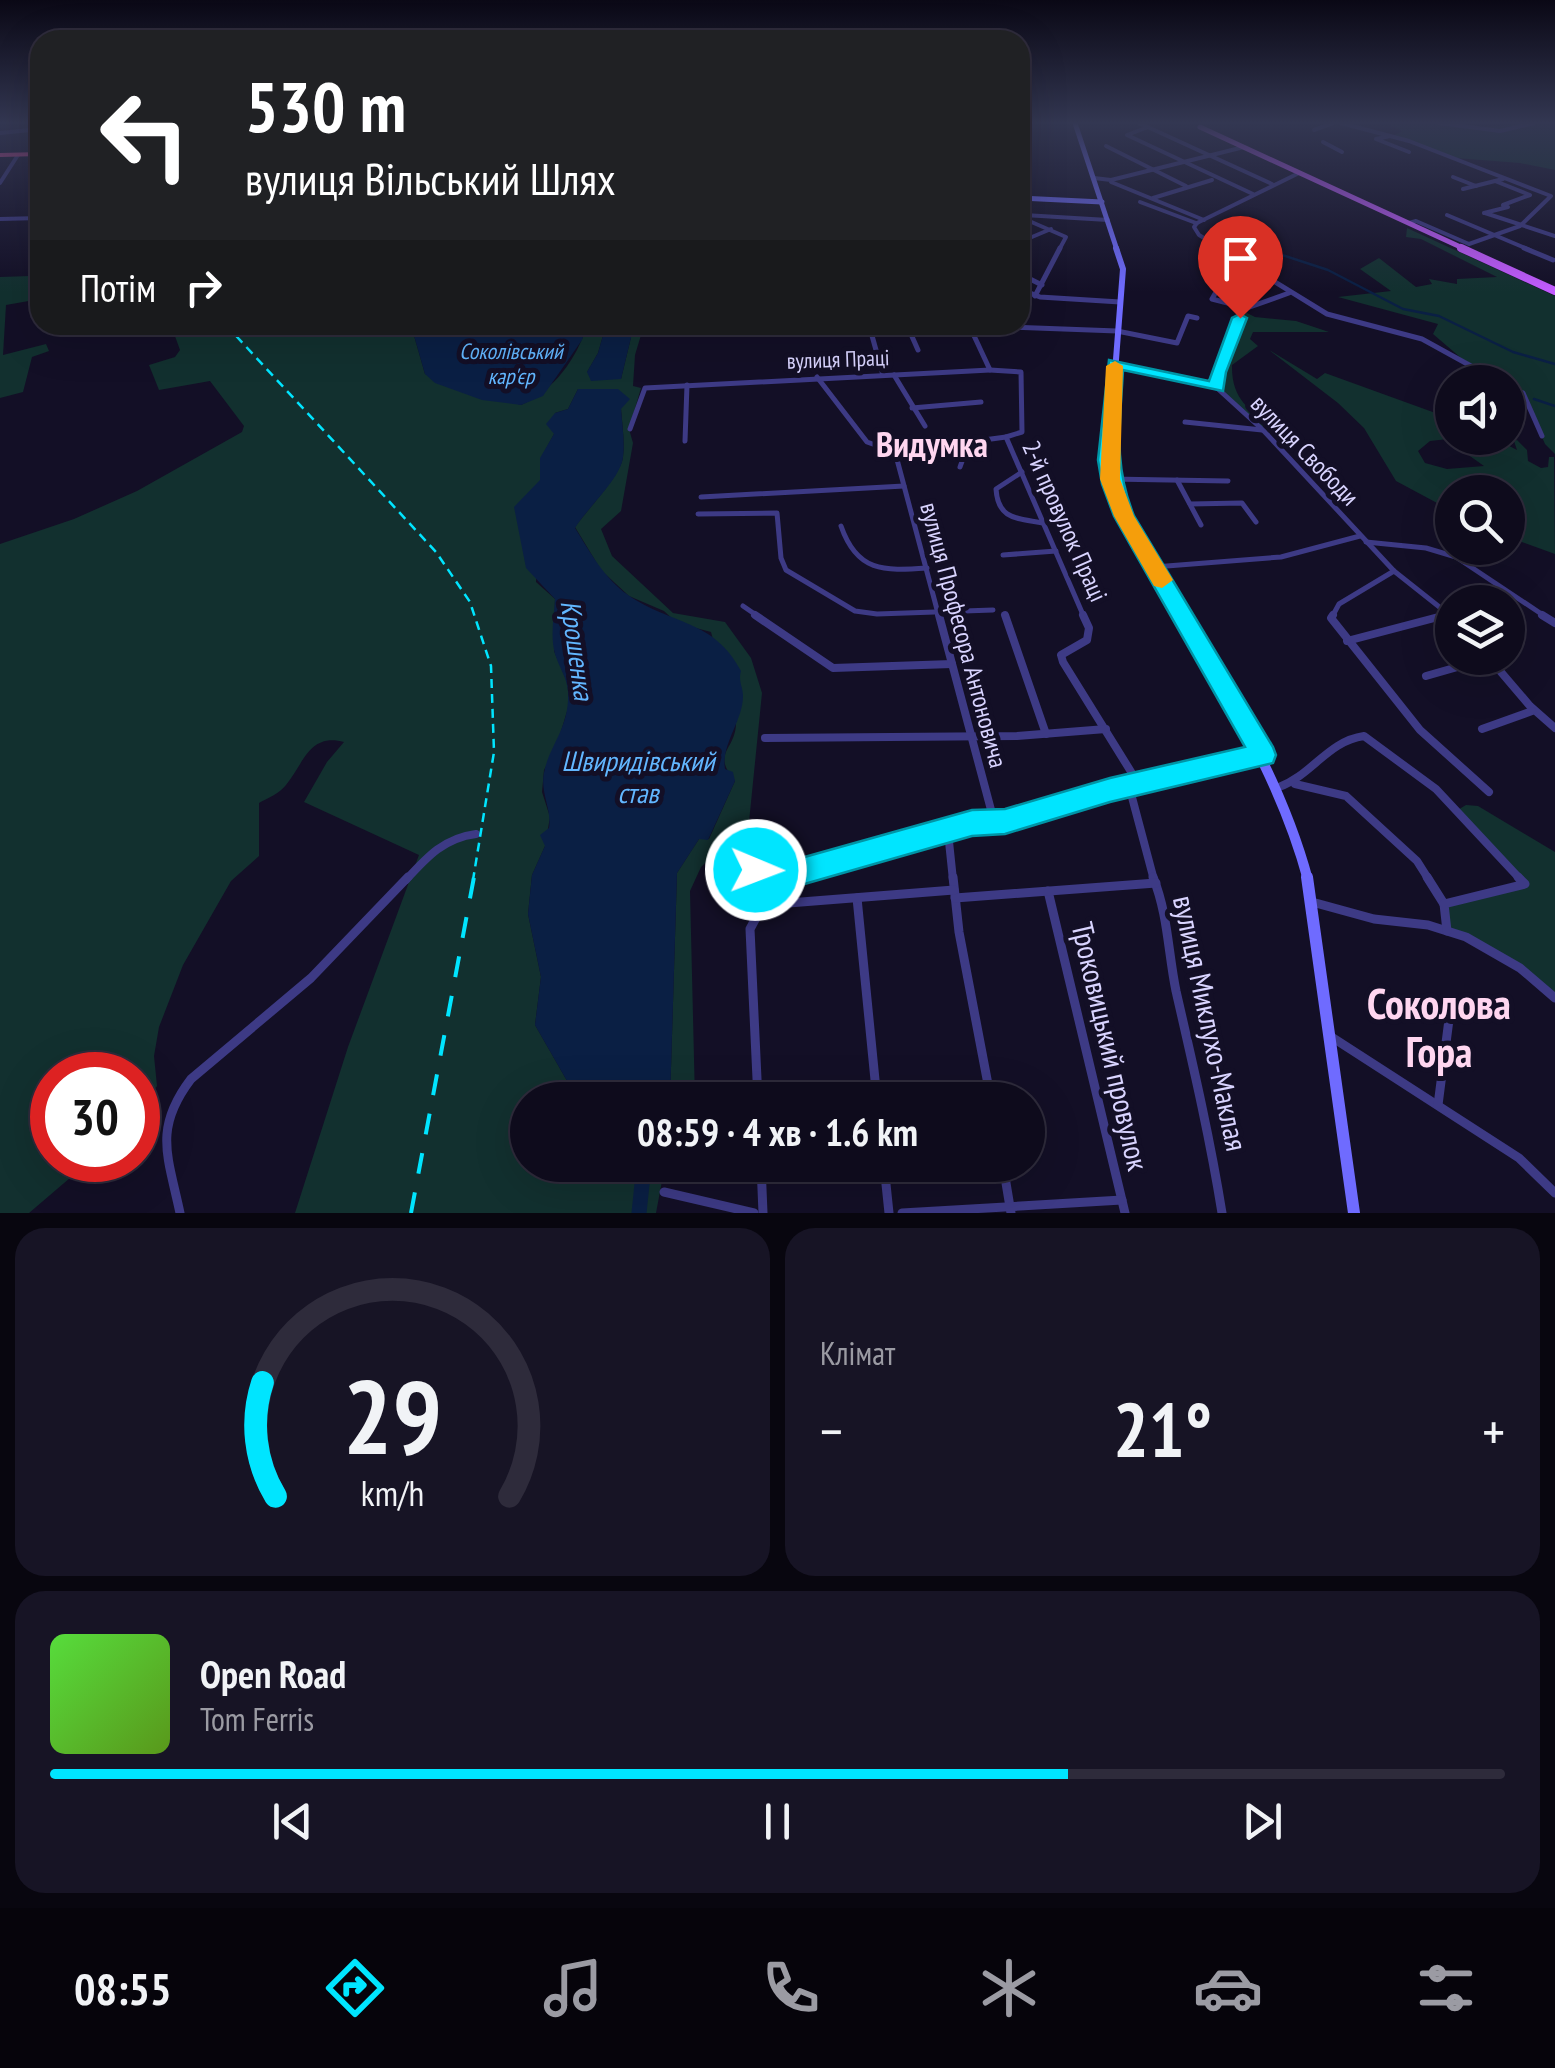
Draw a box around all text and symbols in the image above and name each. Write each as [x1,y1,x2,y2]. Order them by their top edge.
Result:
text: 530 m [245,61,406,151]
icon: left [80,70,210,200]
text: вулиця Вільський Шлях [245,149,615,207]
pin [1198,216,1283,319]
icon: arrive [1213,231,1268,286]
icon: right [176,260,231,315]
text: Потім [80,263,156,312]
water label: Соколівський кар'єр [459,337,565,390]
street label: вулиця Праці [786,343,890,375]
map controls [1435,365,1525,675]
button: sound [1435,365,1525,455]
street label: вулиця Свободи [1244,388,1366,512]
district label: Видумка [876,421,988,467]
street label: 2-й провулок Праці [1015,436,1115,606]
button: search [1435,475,1525,565]
street label: вулиця Професора Антоновича [913,499,1015,771]
button: layers [1435,585,1525,675]
water label: Крошенка [553,598,604,704]
water label: Швиридівський став [561,742,717,811]
position arrow [704,818,808,922]
street label: вулиця Миклухо-Маклая [1165,892,1257,1154]
street label: Троковицький провулок [1063,918,1159,1174]
district label: Соколова Гора [1367,976,1511,1079]
speed limit sign: 30 [30,1052,160,1182]
text: 08:59 · 4 хв · 1.6 km [637,1107,918,1156]
text: Клімат [820,1332,895,1374]
text: 29 [343,1348,442,1483]
text: 21° [1113,1381,1212,1478]
text: − [820,1395,843,1466]
text: + [1482,1395,1505,1466]
text: km/h [361,1470,424,1516]
text: Open Road [200,1649,346,1698]
text: Tom Ferris [200,1698,314,1740]
icon: previous [265,1794,320,1849]
icon: pause [750,1794,805,1849]
icon: next [1235,1794,1290,1849]
icon: directions [320,1953,390,2023]
icon: music [538,1953,608,2023]
icon: phone [756,1953,826,2023]
icon: climate [974,1953,1044,2023]
icon: car [1193,1953,1263,2023]
icon: filters [1411,1953,1481,2023]
text: 08:55 [74,1959,171,2017]

